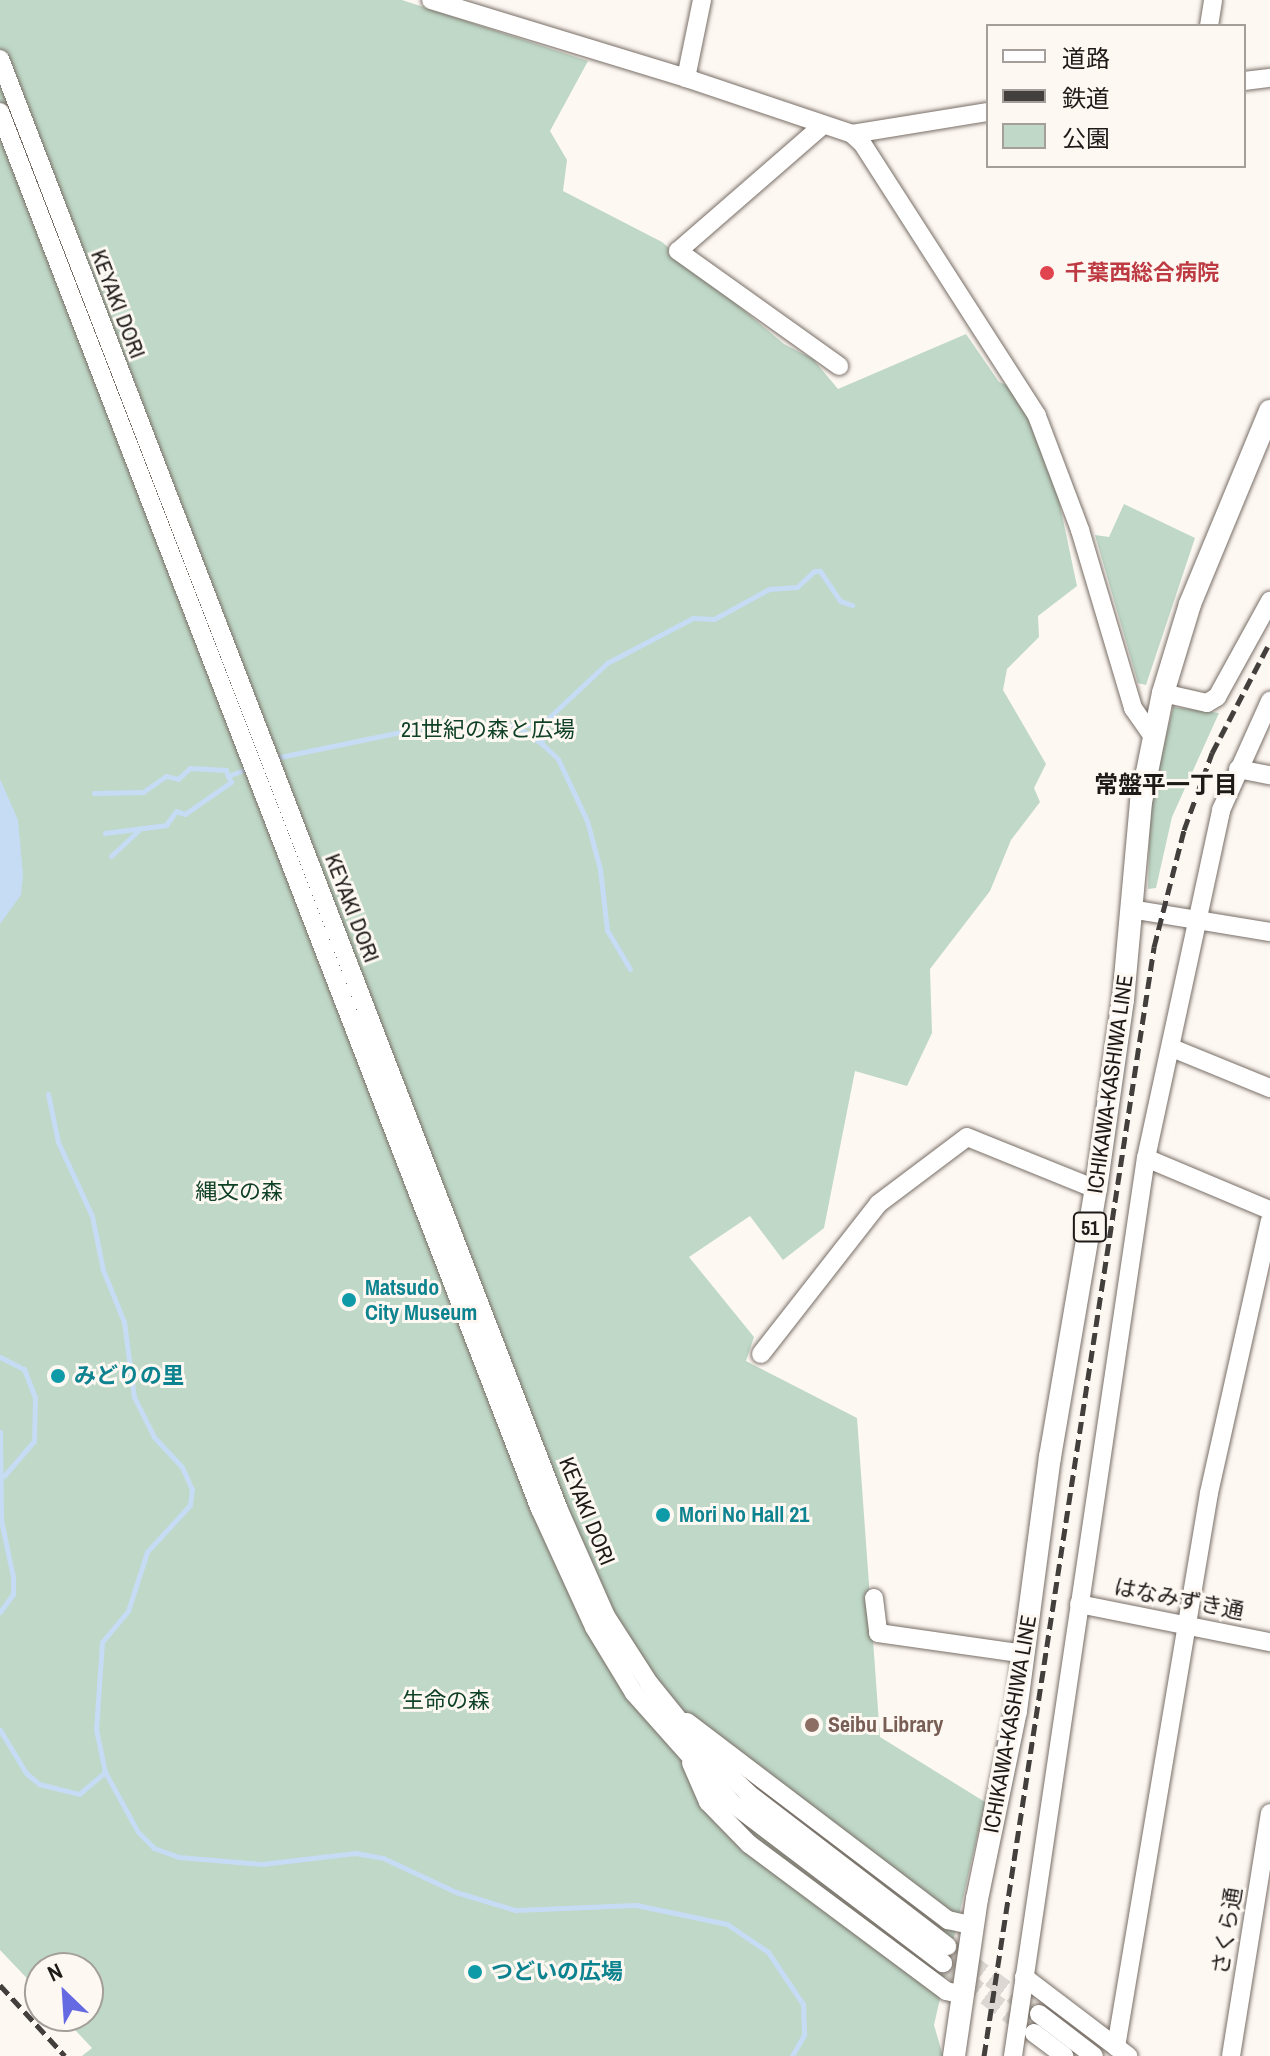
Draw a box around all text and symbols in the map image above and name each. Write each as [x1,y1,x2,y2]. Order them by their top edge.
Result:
legend [986,24,1246,168]
text: 道路 [1062,42,1110,74]
text: 鉄道 [1062,82,1110,114]
text: 公園 [1062,122,1110,154]
street label: KEYAKI DORI [85,246,151,362]
place label: 千葉西総合病院 [1065,260,1219,286]
marker: 千葉西総合病院 [1036,262,1058,284]
park label: 21世紀の森と広場 [401,717,575,743]
district label: 常盤平一丁目 [1094,771,1238,799]
street label: KEYAKI DORI [319,850,385,966]
street label: ICHIKAWA-KASHIWA LINE [1082,972,1138,1196]
park label: 縄文の森 [195,1179,283,1205]
road number: 51 [1072,1211,1108,1243]
place label: Matsudo City Museum [365,1274,477,1326]
marker: Matsudo City Museum [340,1291,358,1309]
place label: みどりの里 [74,1363,184,1389]
marker: みどりの里 [49,1367,67,1385]
street label: KEYAKI DORI [553,1453,621,1569]
place label: Mori No Hall 21 [679,1502,809,1528]
marker: Mori No Hall 21 [654,1506,672,1524]
street label: はなみずき通 [1112,1573,1246,1625]
street label: ICHIKAWA-KASHIWA LINE [978,1613,1042,1835]
park label: 生命の森 [402,1688,490,1714]
place label: Seibu Library [828,1712,943,1738]
marker: Seibu Library [803,1716,821,1734]
street label: さくら通 [1207,1885,1247,1977]
north arrow [24,1952,104,2032]
text: N [42,1956,67,1988]
place label: つどいの広場 [491,1959,623,1985]
marker: つどいの広場 [466,1963,484,1981]

